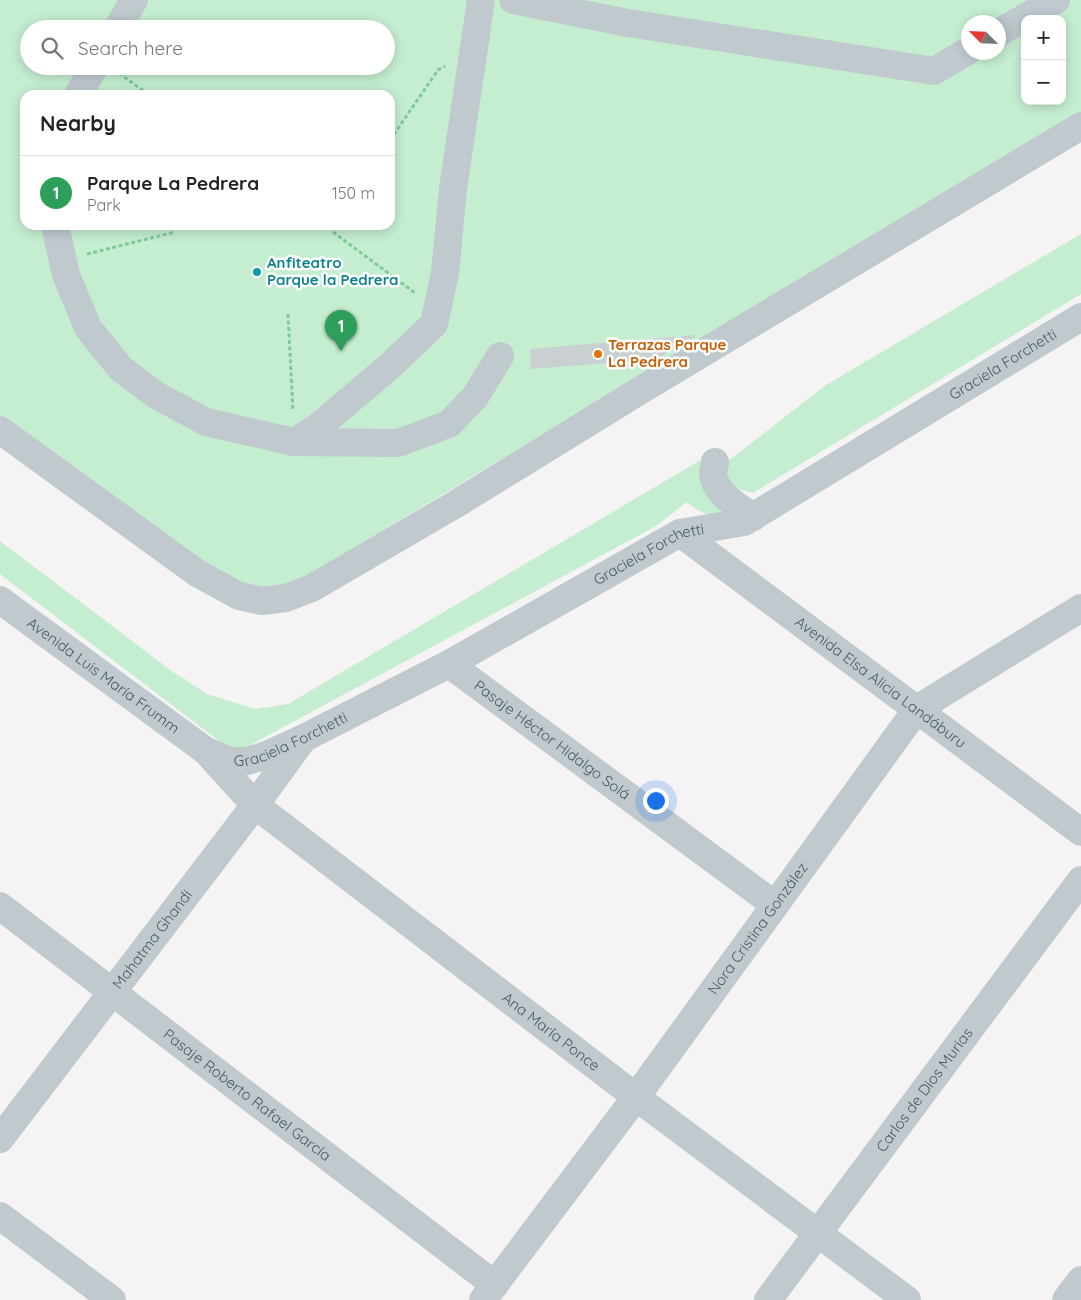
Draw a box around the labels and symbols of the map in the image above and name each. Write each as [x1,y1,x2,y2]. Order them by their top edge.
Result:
north arrow [961,15,1006,60]
place label: Anfiteatro Parque la Pedrera [267,253,398,289]
marker: Anfiteatro Parque la Pedrera [251,266,263,278]
pin: 1 [325,310,357,351]
street label: Graciela Forchetti [946,324,1060,404]
place label: Terrazas Parque La Pedrera [608,335,727,371]
marker: Terrazas Parque La Pedrera [592,348,604,360]
street label: Graciela Forchetti [590,519,705,589]
street label: Avenida Elsa Alicia Landáburu [791,612,970,752]
street label: Avenida Luis María Frumm [24,613,184,737]
street label: Pasaje Héctor Hidalgo Solá [470,676,634,804]
street label: Graciela Forchetti [234,707,350,770]
your location [643,788,669,814]
street label: Nora Cristina González [703,859,812,998]
street label: Mahatma Ghandi [108,886,196,993]
street label: Ana María Ponce [498,988,604,1075]
street label: Pasaje Roberto Rafael García [159,1024,335,1165]
street label: Carlos de Dios Murias [872,1024,977,1156]

